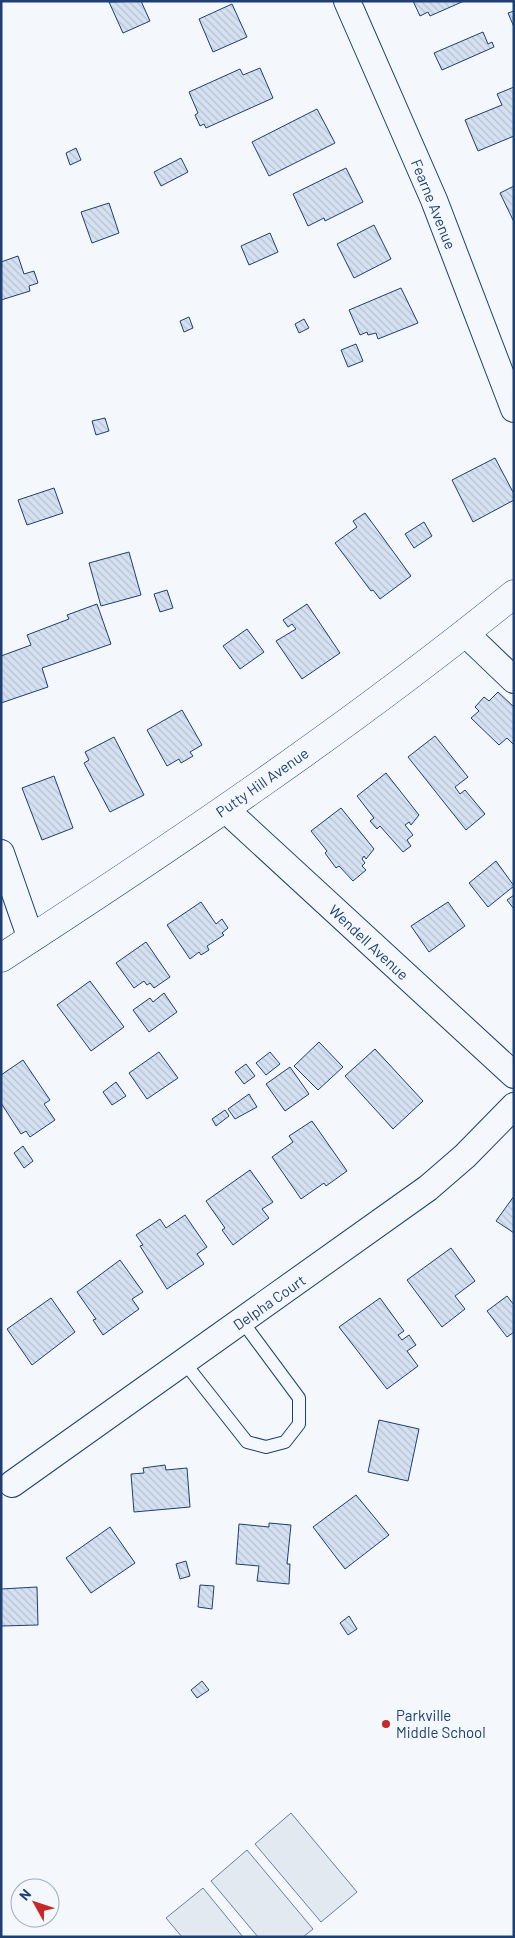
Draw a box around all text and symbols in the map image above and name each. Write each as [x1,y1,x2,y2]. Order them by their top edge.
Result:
street label: Fearne Avenue [408,156,460,252]
street label: Putty Hill Avenue [212,743,312,821]
street label: Wendell Avenue [326,901,412,983]
street label: Delpha Court [229,1270,309,1334]
place label: Parkville Middle School [396,1706,486,1741]
marker: Parkville Middle School [380,1718,392,1730]
north arrow [10,1878,60,1928]
text: N [15,1885,34,1903]

